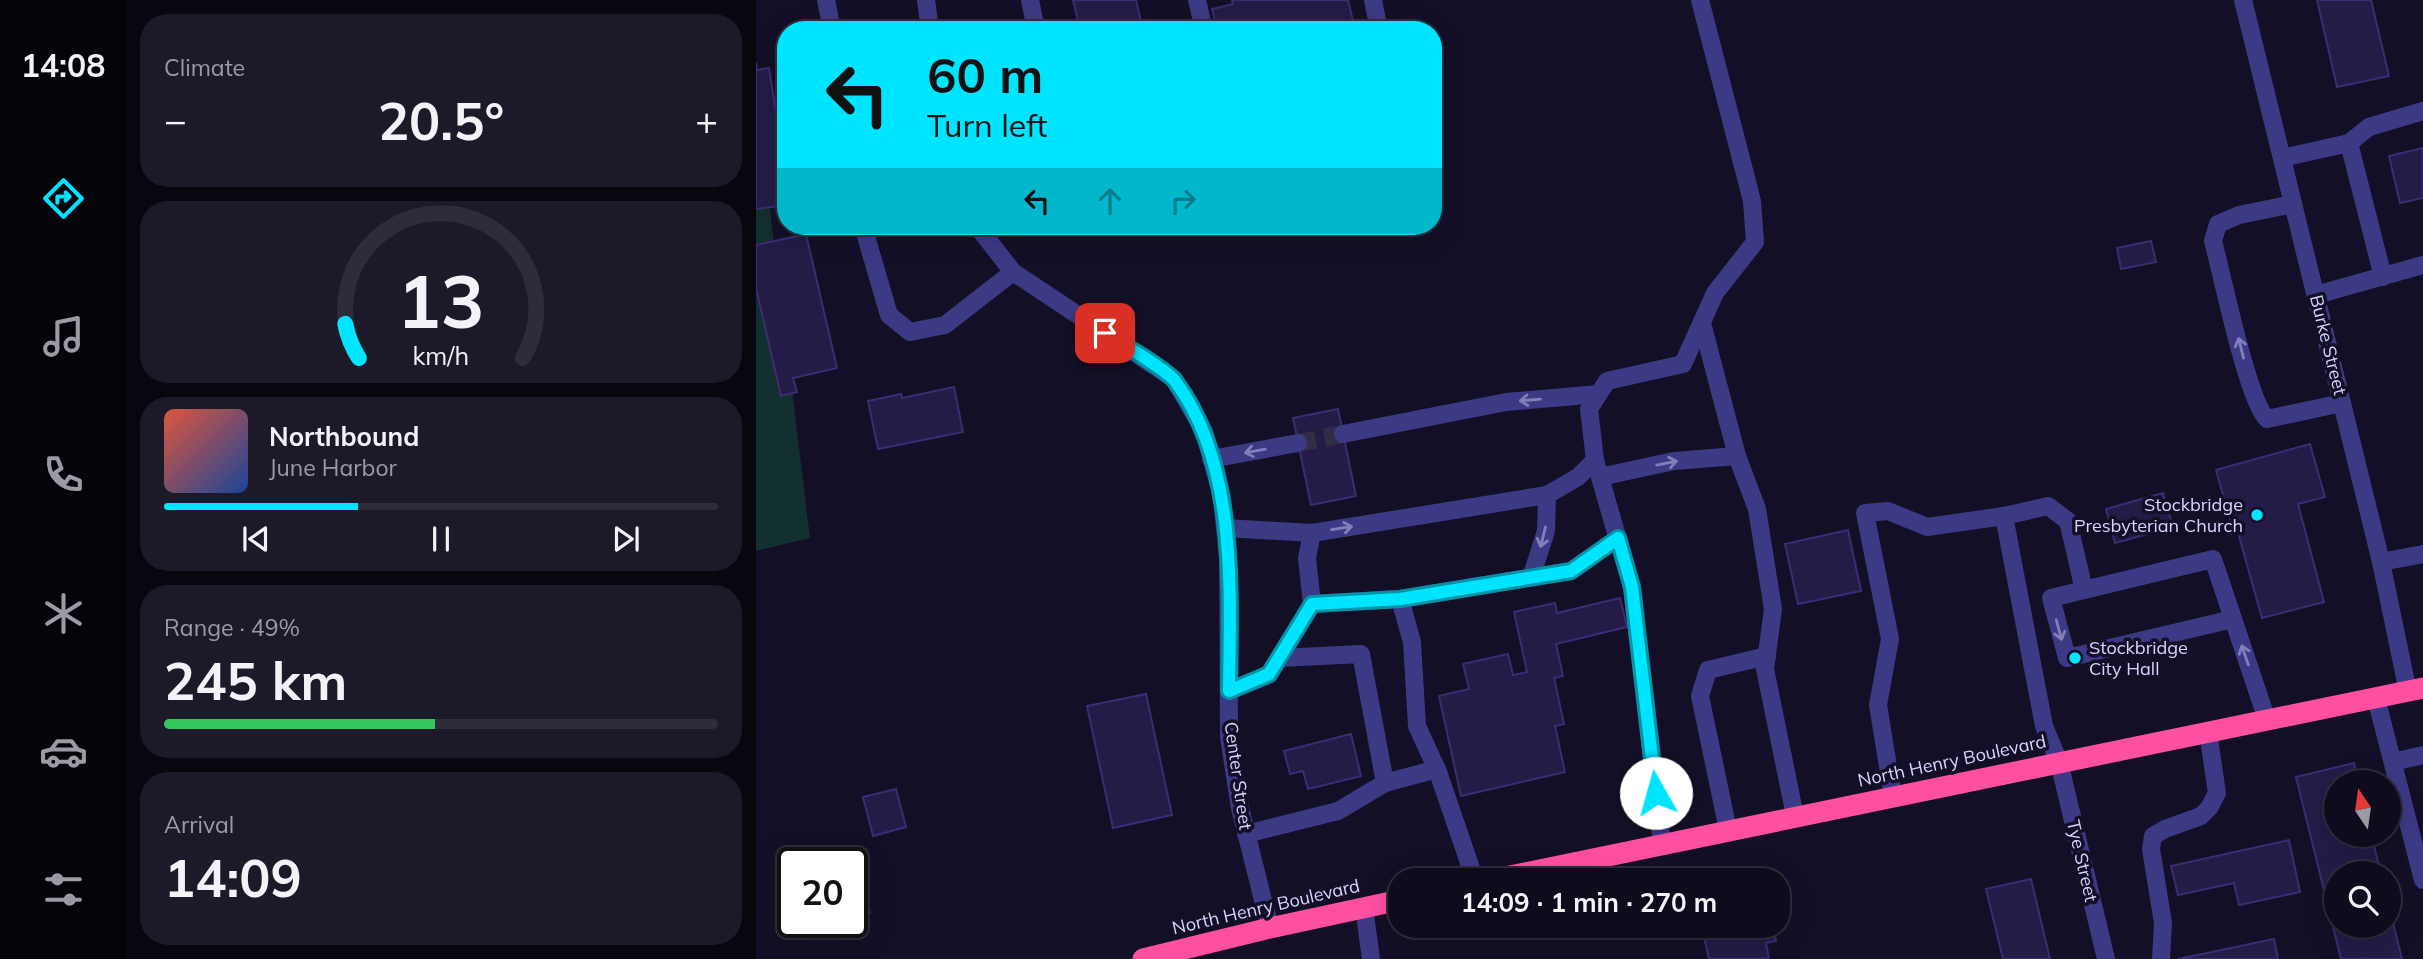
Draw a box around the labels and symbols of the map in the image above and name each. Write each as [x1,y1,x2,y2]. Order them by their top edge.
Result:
street label: Burke Street [2305,292,2352,397]
pin [1075,303,1135,363]
one-way arrow [2234,337,2247,360]
one-way arrow [1520,394,1542,407]
one-way arrow [1244,444,1267,458]
one-way arrow [1655,455,1678,469]
place label: Stockbridge Presbyterian Church [2074,493,2243,537]
marker: Stockbridge Presbyterian Church [2249,507,2265,523]
one-way arrow [1330,521,1353,534]
one-way arrow [1536,525,1549,548]
one-way arrow [2053,618,2066,641]
place label: Stockbridge City Hall [2089,636,2188,680]
one-way arrow [2238,645,2250,667]
marker: Stockbridge City Hall [2067,650,2083,666]
street label: Center Street [1220,720,1257,832]
street label: North Henry Boulevard [1856,729,2048,792]
position arrow [1619,756,1693,830]
north arrow [2324,770,2401,847]
street label: Tye Street [2062,818,2103,904]
speed limit sign: 20 [777,847,868,938]
street label: North Henry Boulevard [1170,874,1362,939]

